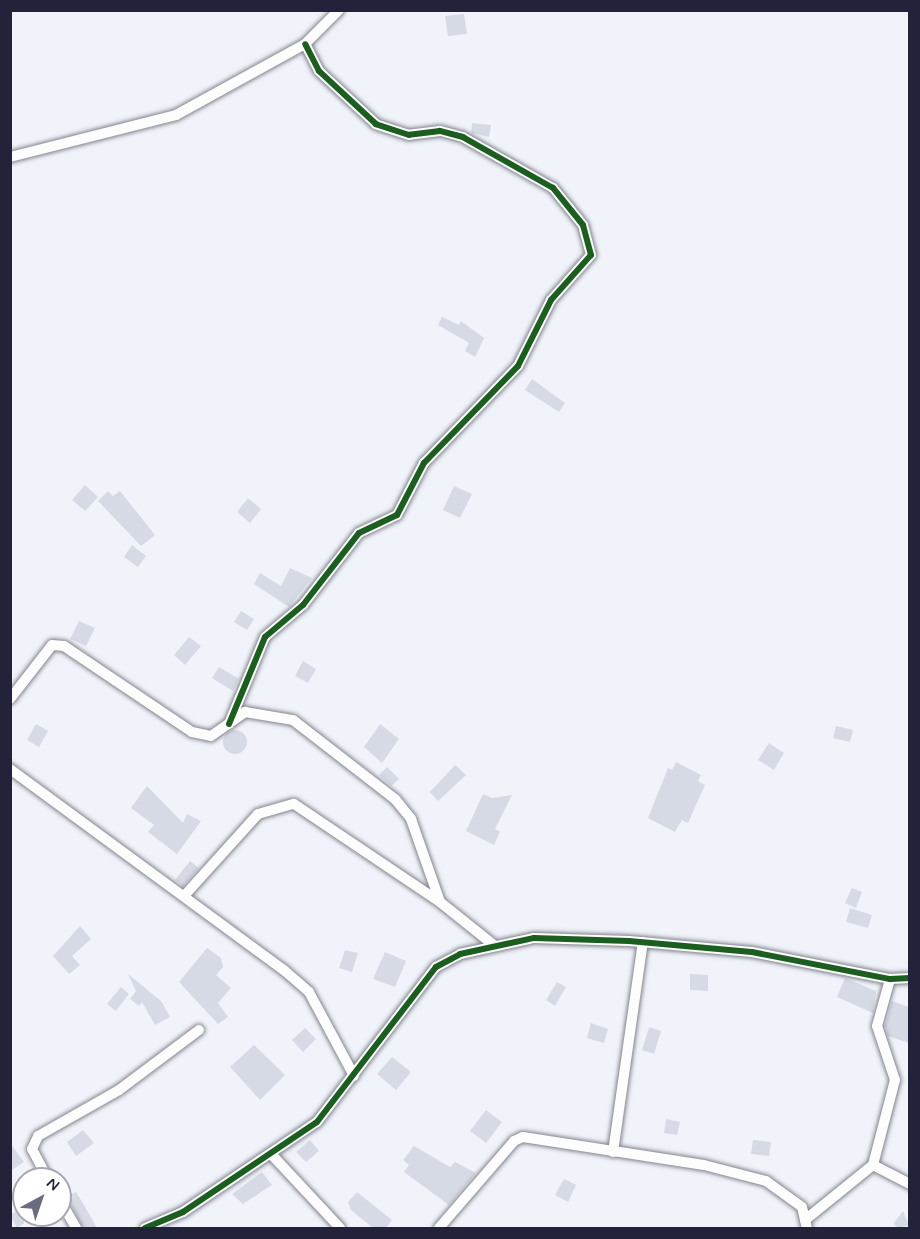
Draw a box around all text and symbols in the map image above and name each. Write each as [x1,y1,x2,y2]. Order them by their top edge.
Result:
north arrow [12,1167,72,1227]
text: N [42,1173,63,1196]

